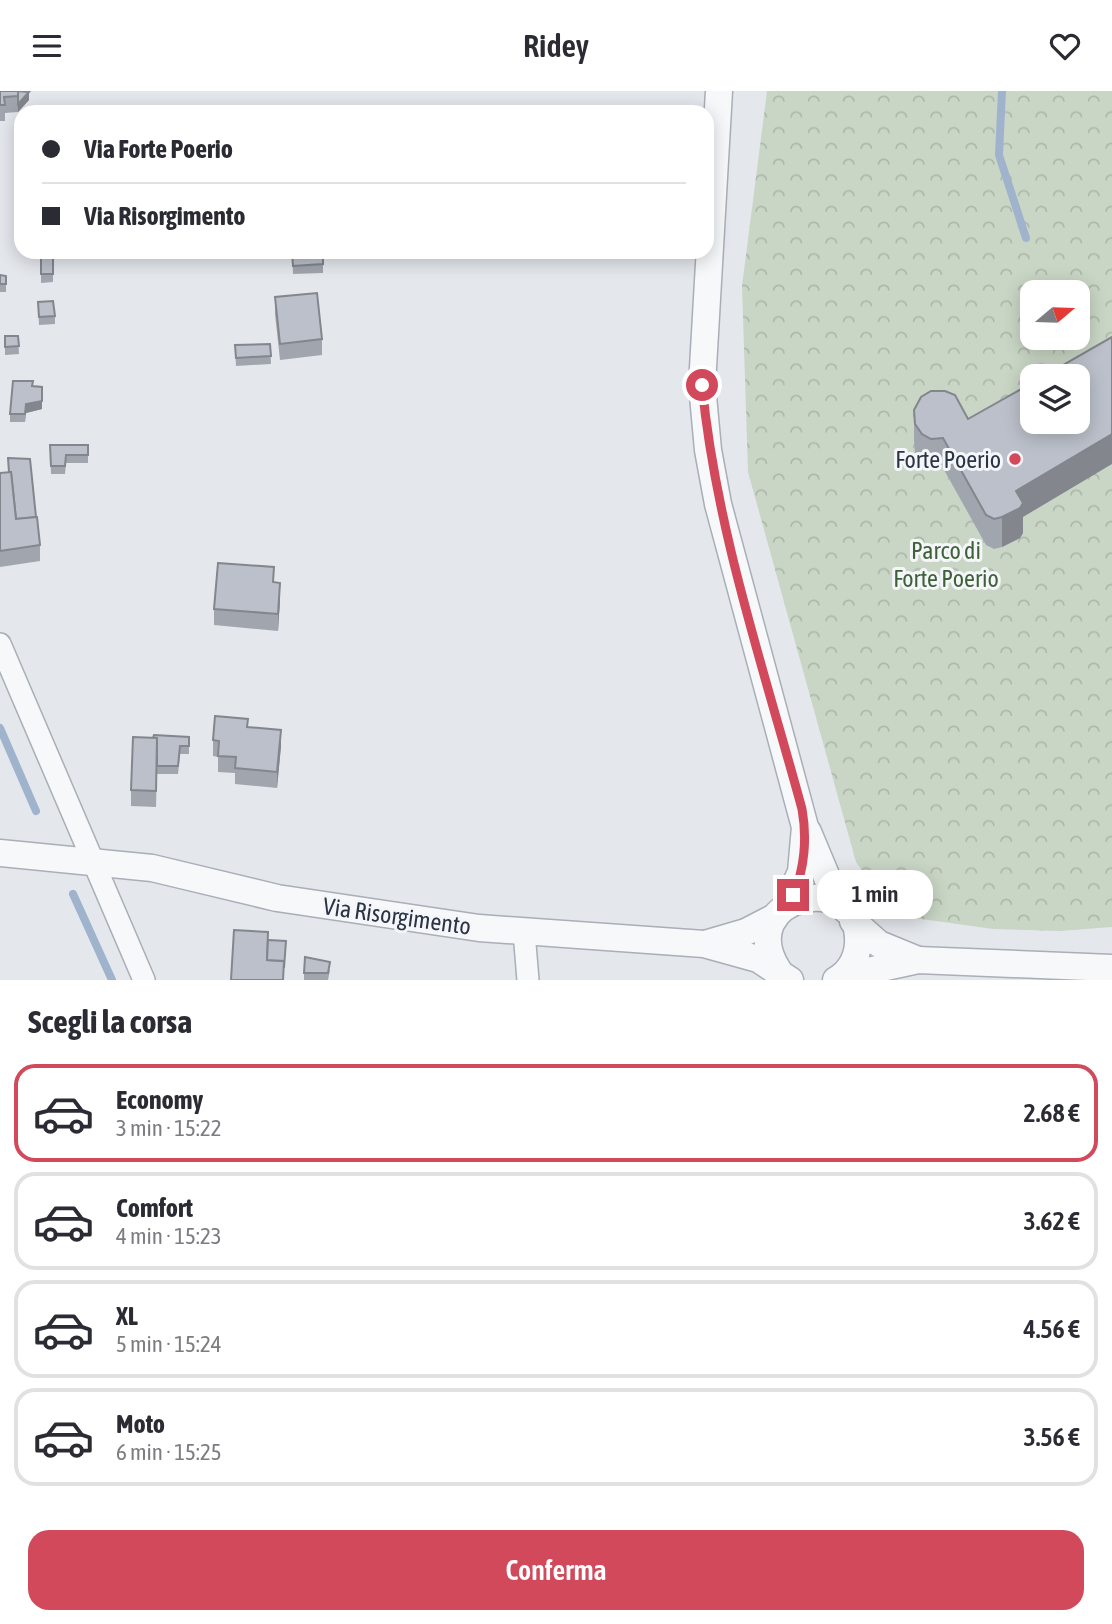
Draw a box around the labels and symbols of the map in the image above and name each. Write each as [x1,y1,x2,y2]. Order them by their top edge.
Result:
north arrow [1020,280,1090,350]
route start [686,369,718,401]
place label: Forte Poerio [895,446,1001,473]
marker: Forte Poerio [1007,451,1023,467]
park label: Parco di Forte Poerio [893,537,999,592]
callout: 1 min [818,871,933,919]
route end [777,879,809,911]
street label: Via Risorgimento [321,892,473,940]

